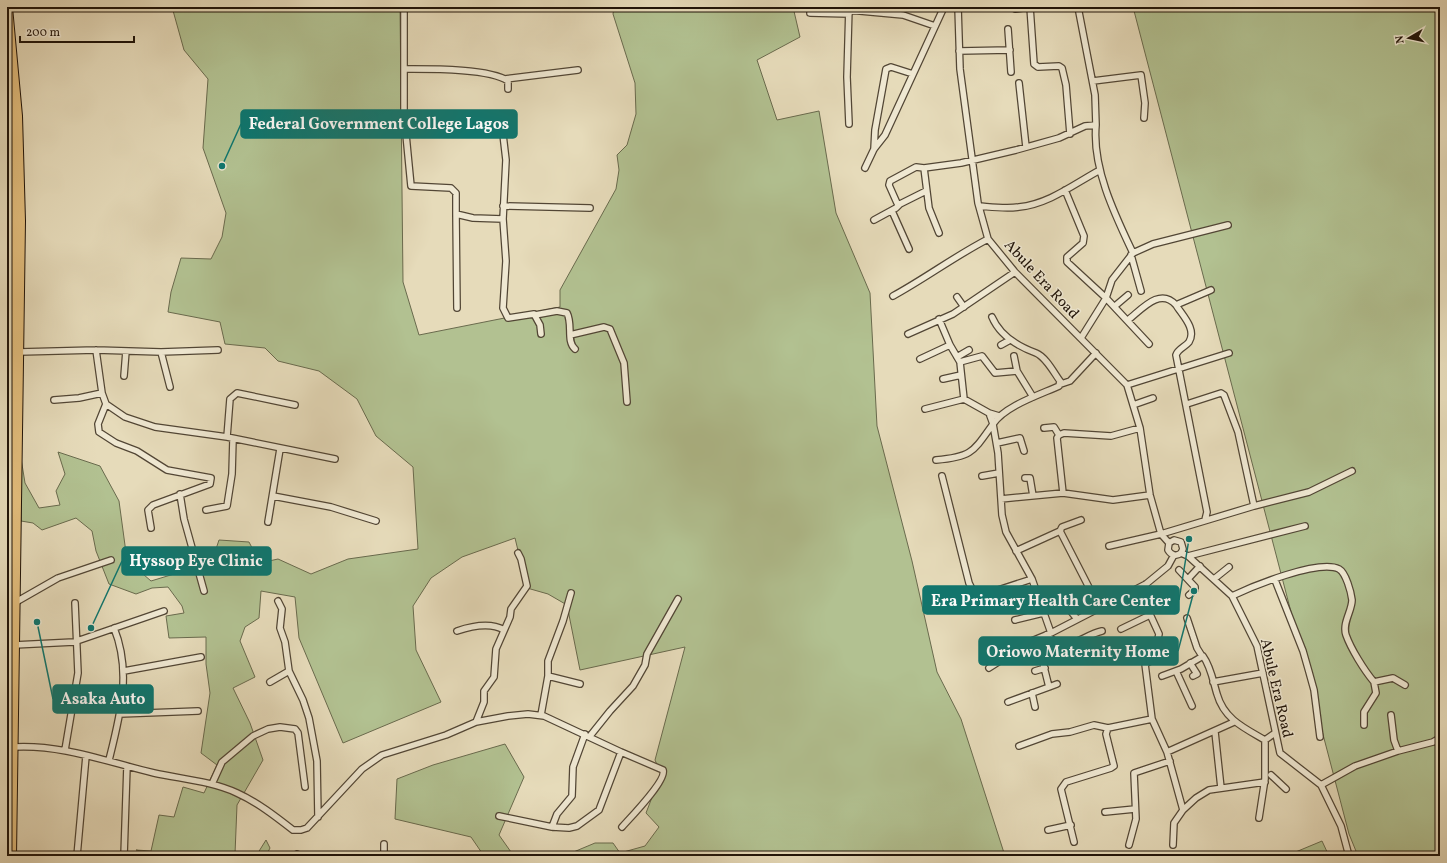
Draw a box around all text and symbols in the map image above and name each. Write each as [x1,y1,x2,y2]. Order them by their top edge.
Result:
scale bar [20,18,134,44]
north arrow [1389,18,1429,58]
text: 200 m [26,25,60,41]
text: N [1393,34,1409,44]
callout: Federal Government College Lagos [241,110,517,138]
text: Federal Government College Lagos [249,114,509,136]
street label: Abule Era Road [999,236,1083,324]
callout: Hyssop Eye Clinic [122,547,271,575]
text: Hyssop Eye Clinic [129,551,263,573]
callout: Era Primary Health Care Center [923,586,1179,614]
text: Era Primary Health Care Center [931,591,1171,613]
callout: Oriowo Maternity Home [979,637,1178,665]
street label: Abule Era Road [1254,637,1297,740]
text: Oriowo Maternity Home [986,642,1170,664]
callout: Asaka Auto [53,685,153,713]
text: Asaka Auto [61,689,145,711]

